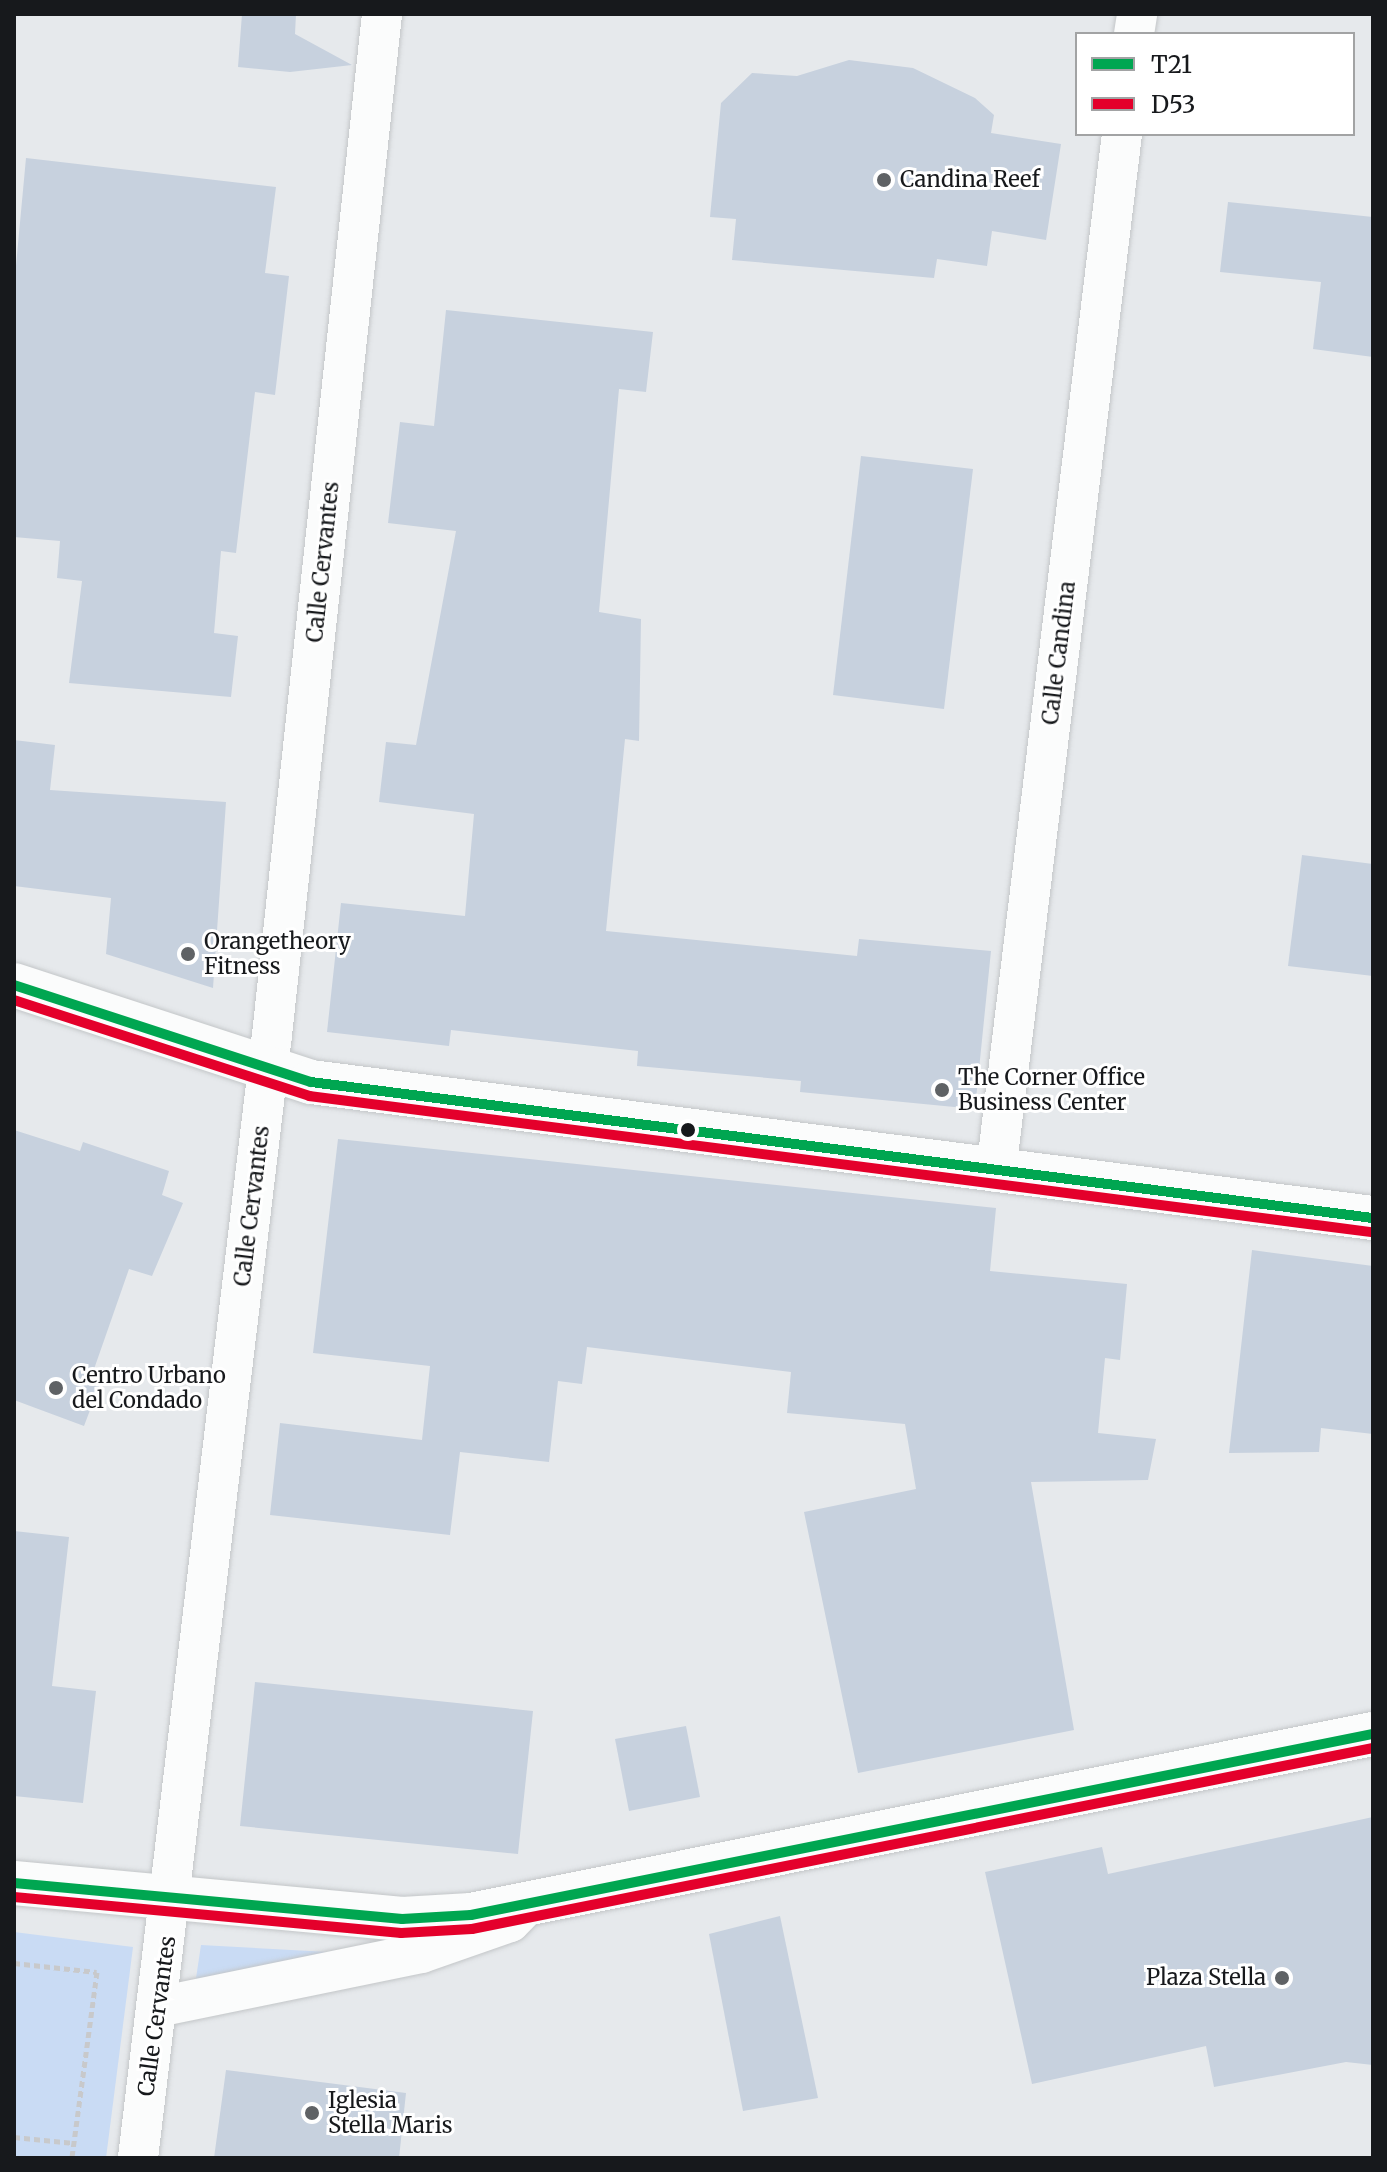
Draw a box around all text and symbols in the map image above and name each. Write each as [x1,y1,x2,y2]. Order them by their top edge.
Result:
legend [1075,32,1355,136]
text: T21 [1151,49,1192,80]
text: D53 [1151,89,1196,120]
place label: Candina Reef [900,167,1040,193]
marker: Candina Reef [875,171,893,189]
street label: Calle Cervantes [301,480,345,644]
street label: Calle Candina [1037,580,1081,726]
place label: Orangetheory Fitness [204,928,351,980]
marker: Orangetheory Fitness [179,945,197,963]
place label: The Corner Office Business Center [958,1064,1145,1116]
marker: The Corner Office Business Center [933,1081,951,1099]
unlabelled marker [680,1122,696,1138]
street label: Calle Cervantes [229,1124,275,1288]
place label: Centro Urbano del Condado [72,1362,226,1414]
marker: Centro Urbano del Condado [47,1379,65,1397]
street label: Calle Cervantes [133,1934,181,2098]
place label: Plaza Stella [1146,1965,1266,1991]
marker: Plaza Stella [1273,1969,1291,1987]
place label: Iglesia Stella Maris [328,2087,453,2138]
marker: Iglesia Stella Maris [303,2104,321,2122]

